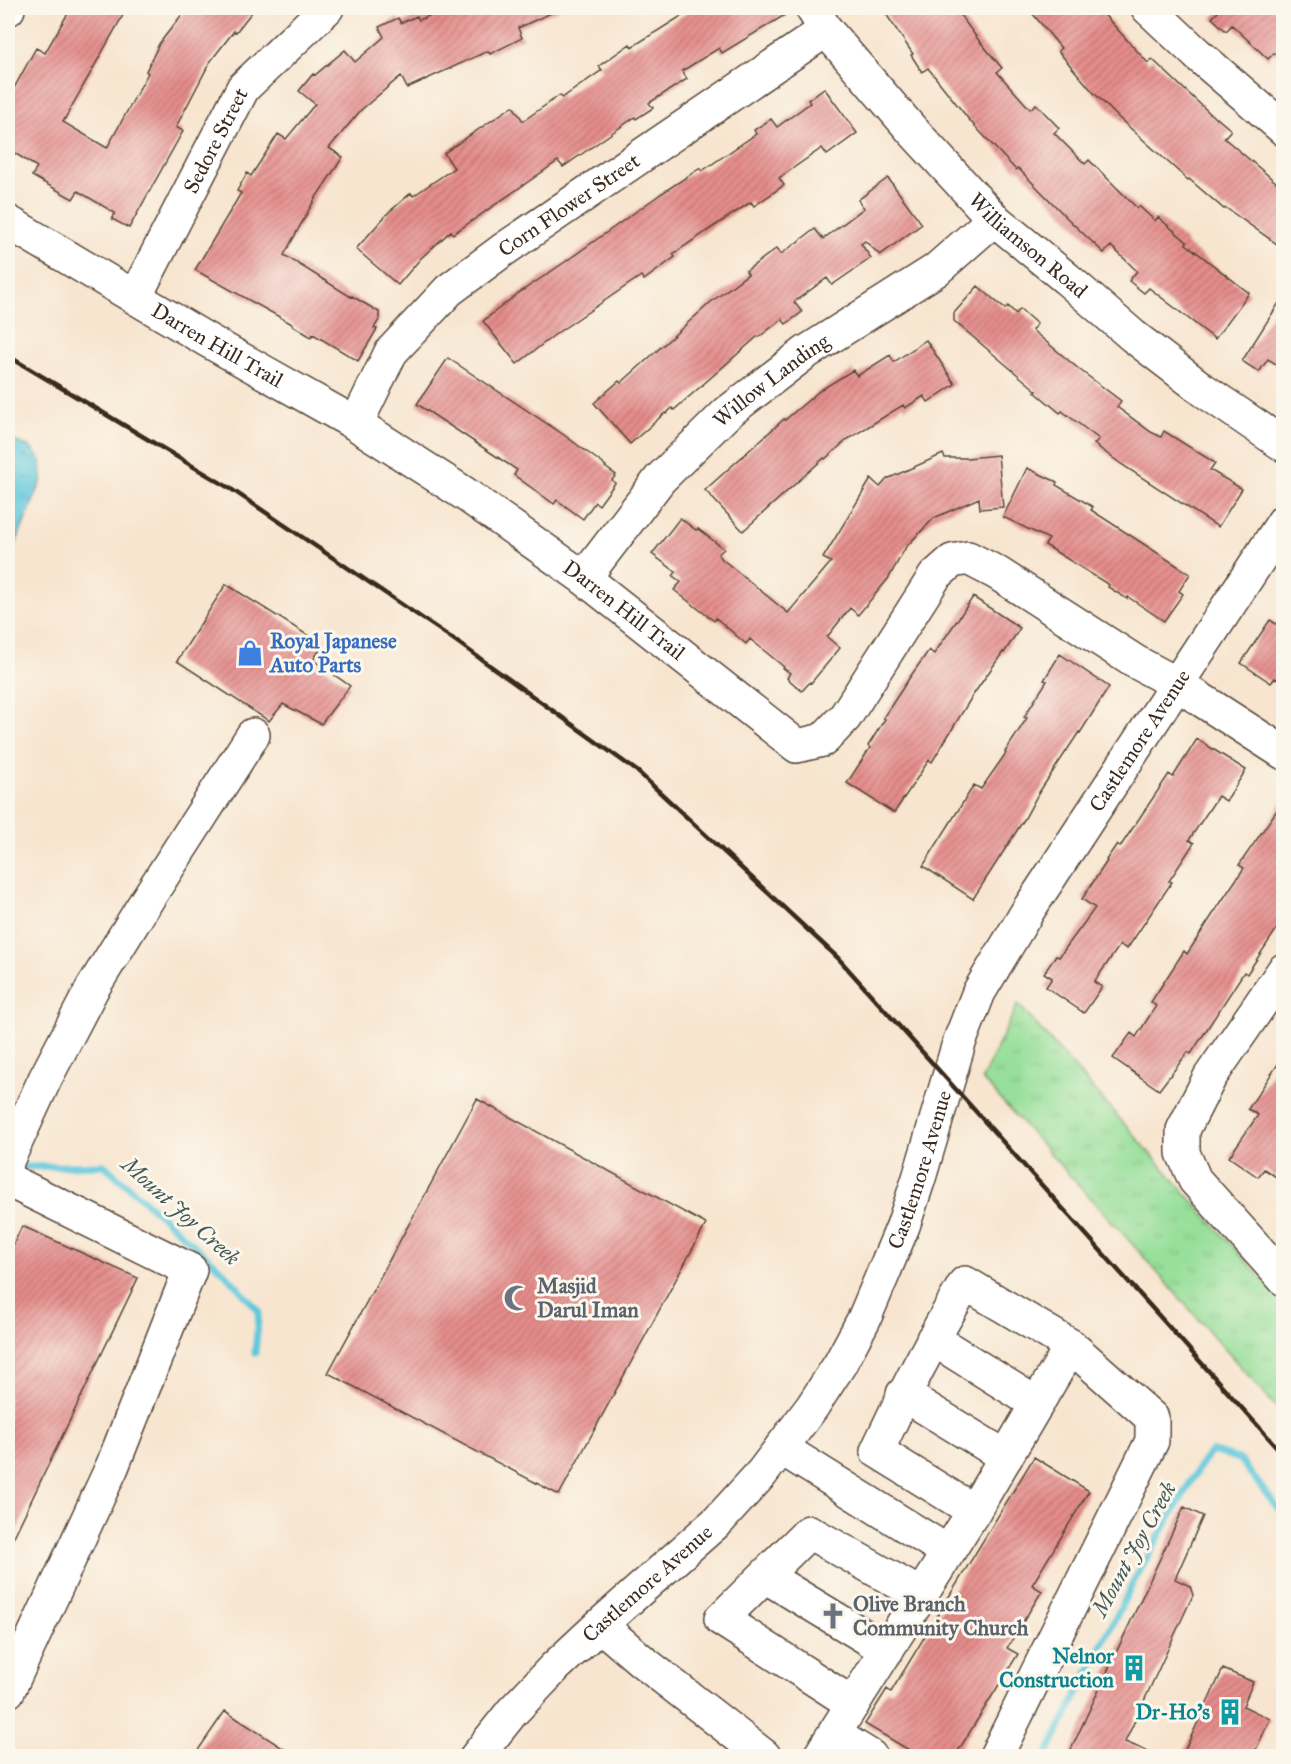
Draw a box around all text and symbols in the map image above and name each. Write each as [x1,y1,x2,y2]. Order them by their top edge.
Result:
street label: Sedore Street [178,83,254,198]
street label: Corn Flower Street [493,147,645,262]
street label: Williamson Road [963,187,1093,304]
street label: Darren Hill Trail [147,297,288,393]
street label: Willow Landing [708,328,834,432]
street label: Darren Hill Trail [558,554,691,666]
place label: Royal Japanese Auto Parts [268,628,397,678]
shop icon: Royal Japanese Auto Parts [235,638,265,668]
street label: Castlemore Avenue [1084,664,1196,817]
street label: Castlemore Avenue [882,1087,957,1253]
water label: Mount Joy Creek [115,1150,246,1271]
place label: Masjid Darul Iman [537,1273,639,1323]
mosque icon: Masjid Darul Iman [502,1283,532,1313]
water label: Mount Joy Creek [1085,1477,1182,1623]
street label: Castlemore Avenue [577,1519,718,1648]
place label: Olive Branch Community Church [853,1591,1029,1641]
church icon: Olive Branch Community Church [818,1601,848,1631]
place label: Nelnor Construction [999,1643,1115,1693]
building icon: Nelnor Construction [1119,1653,1149,1683]
building icon: Dr-Ho's [1215,1697,1245,1727]
place label: Dr-Ho's [1136,1699,1210,1725]

